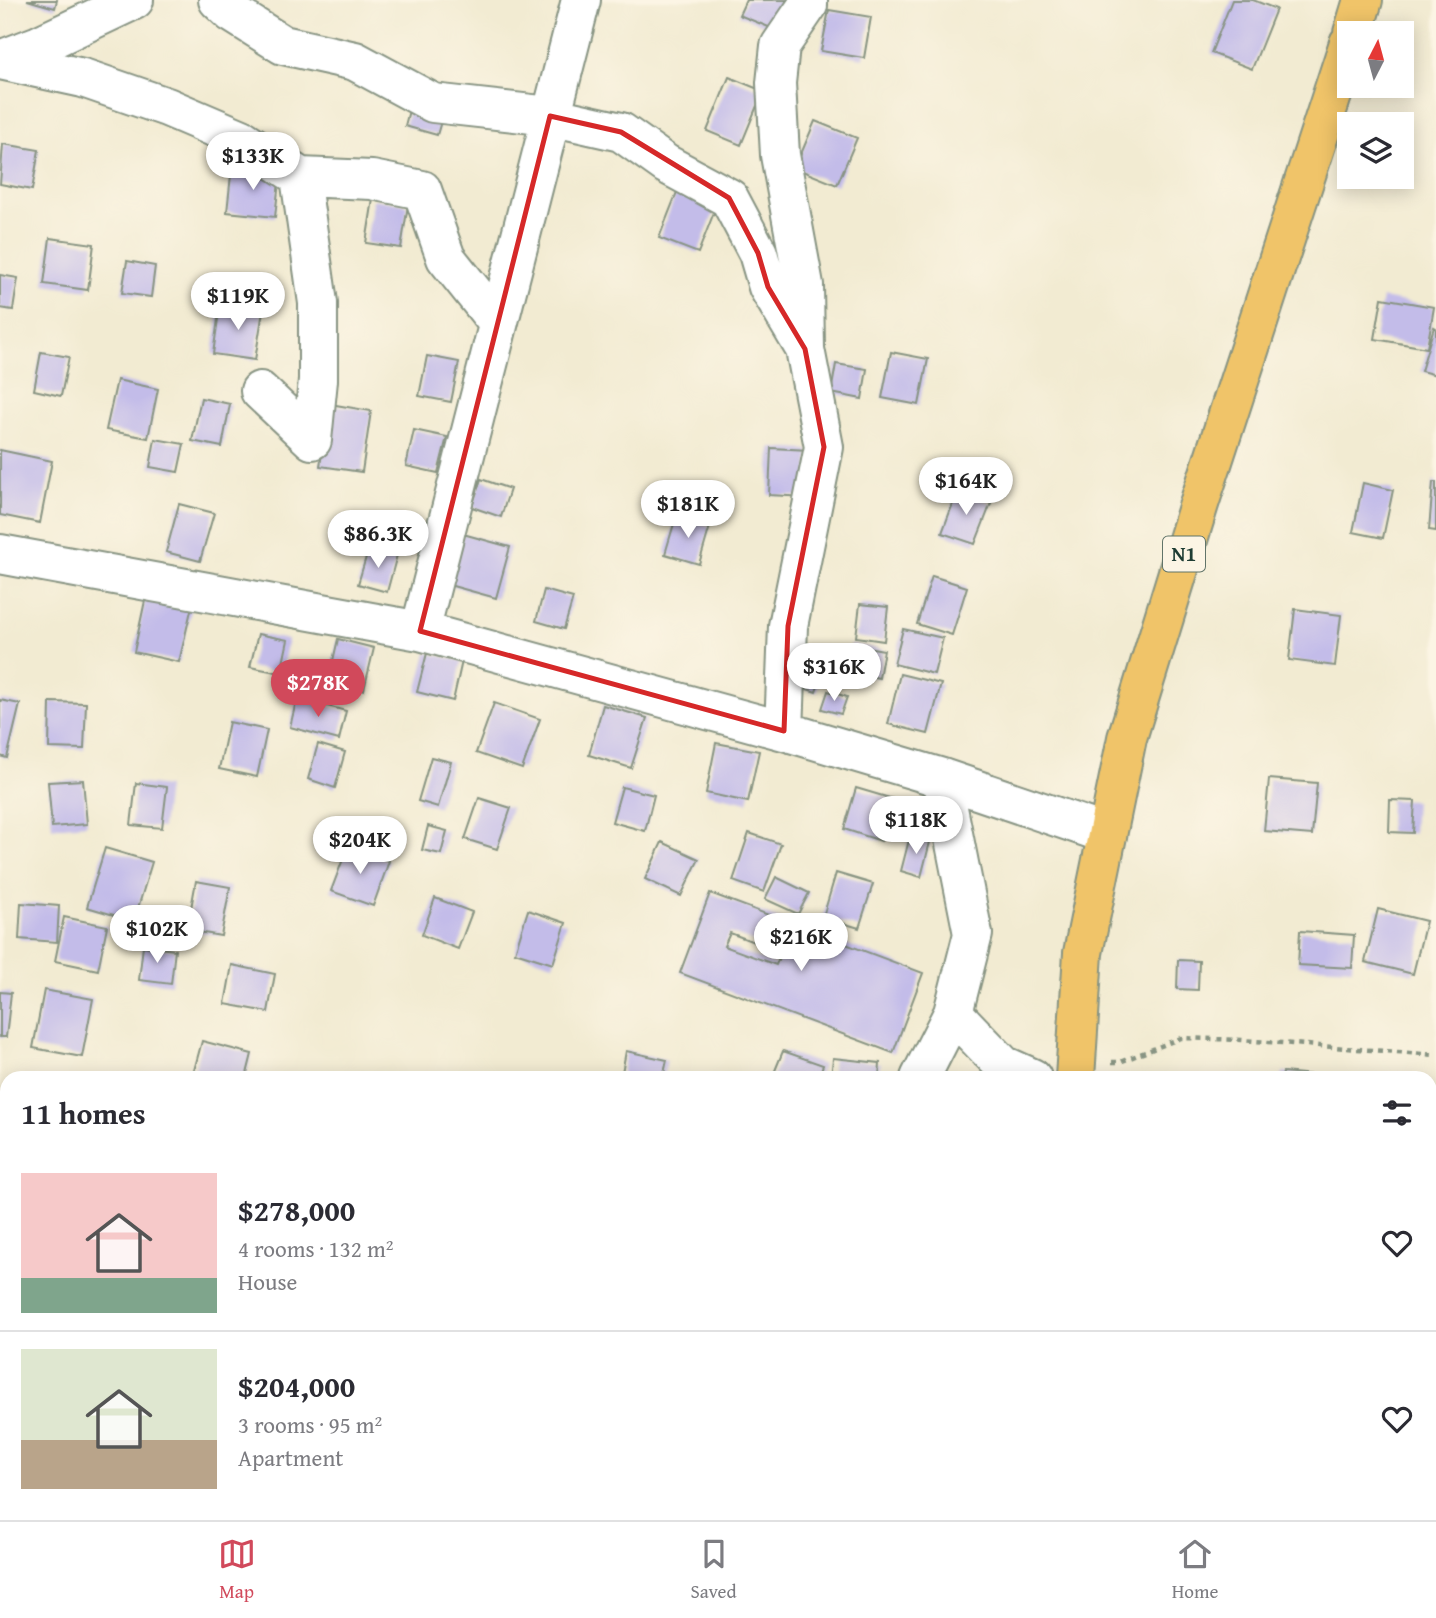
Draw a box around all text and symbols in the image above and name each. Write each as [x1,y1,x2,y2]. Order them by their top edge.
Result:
north arrow [1337,21,1414,98]
map controls [1337,21,1414,189]
button: layers [1337,112,1414,189]
pin: $133K [204,132,302,192]
text: $133K [222,138,284,171]
pin: $119K [189,272,287,332]
text: $119K [207,278,269,311]
pin: $164K [917,458,1015,517]
text: $164K [935,463,997,496]
pin: $181K [639,480,737,540]
text: $181K [657,486,719,519]
pin: $86.3K [321,510,435,570]
text: $86.3K [344,516,412,549]
road number: N1 [1163,536,1205,572]
pin: $316K [785,644,883,703]
text: $316K [803,649,865,682]
pin: $278K [269,660,367,719]
text: $278K [287,665,349,698]
pin: $118K [867,796,965,856]
text: $118K [885,802,947,835]
pin: $204K [311,816,409,876]
text: $204K [329,822,391,855]
pin: $102K [108,906,206,965]
text: $102K [126,911,188,944]
pin: $216K [752,914,850,973]
text: $216K [770,919,832,952]
text: 11 homes [21,1091,146,1135]
icon: filters [1378,1094,1416,1132]
text: $278,000 [238,1188,355,1232]
icon: home [77,1201,161,1285]
icon: heart [1378,1224,1416,1262]
text: 4 rooms · 132 m² [238,1232,393,1265]
text: House [238,1265,297,1298]
text: $204,000 [238,1364,355,1408]
icon: home [77,1377,161,1461]
icon: heart [1378,1400,1416,1438]
text: 3 rooms · 95 m² [238,1408,382,1441]
text: Apartment [238,1441,343,1474]
tab: Map [218,1535,256,1605]
tab: Saved [691,1535,737,1605]
tab: Home [1172,1535,1218,1605]

